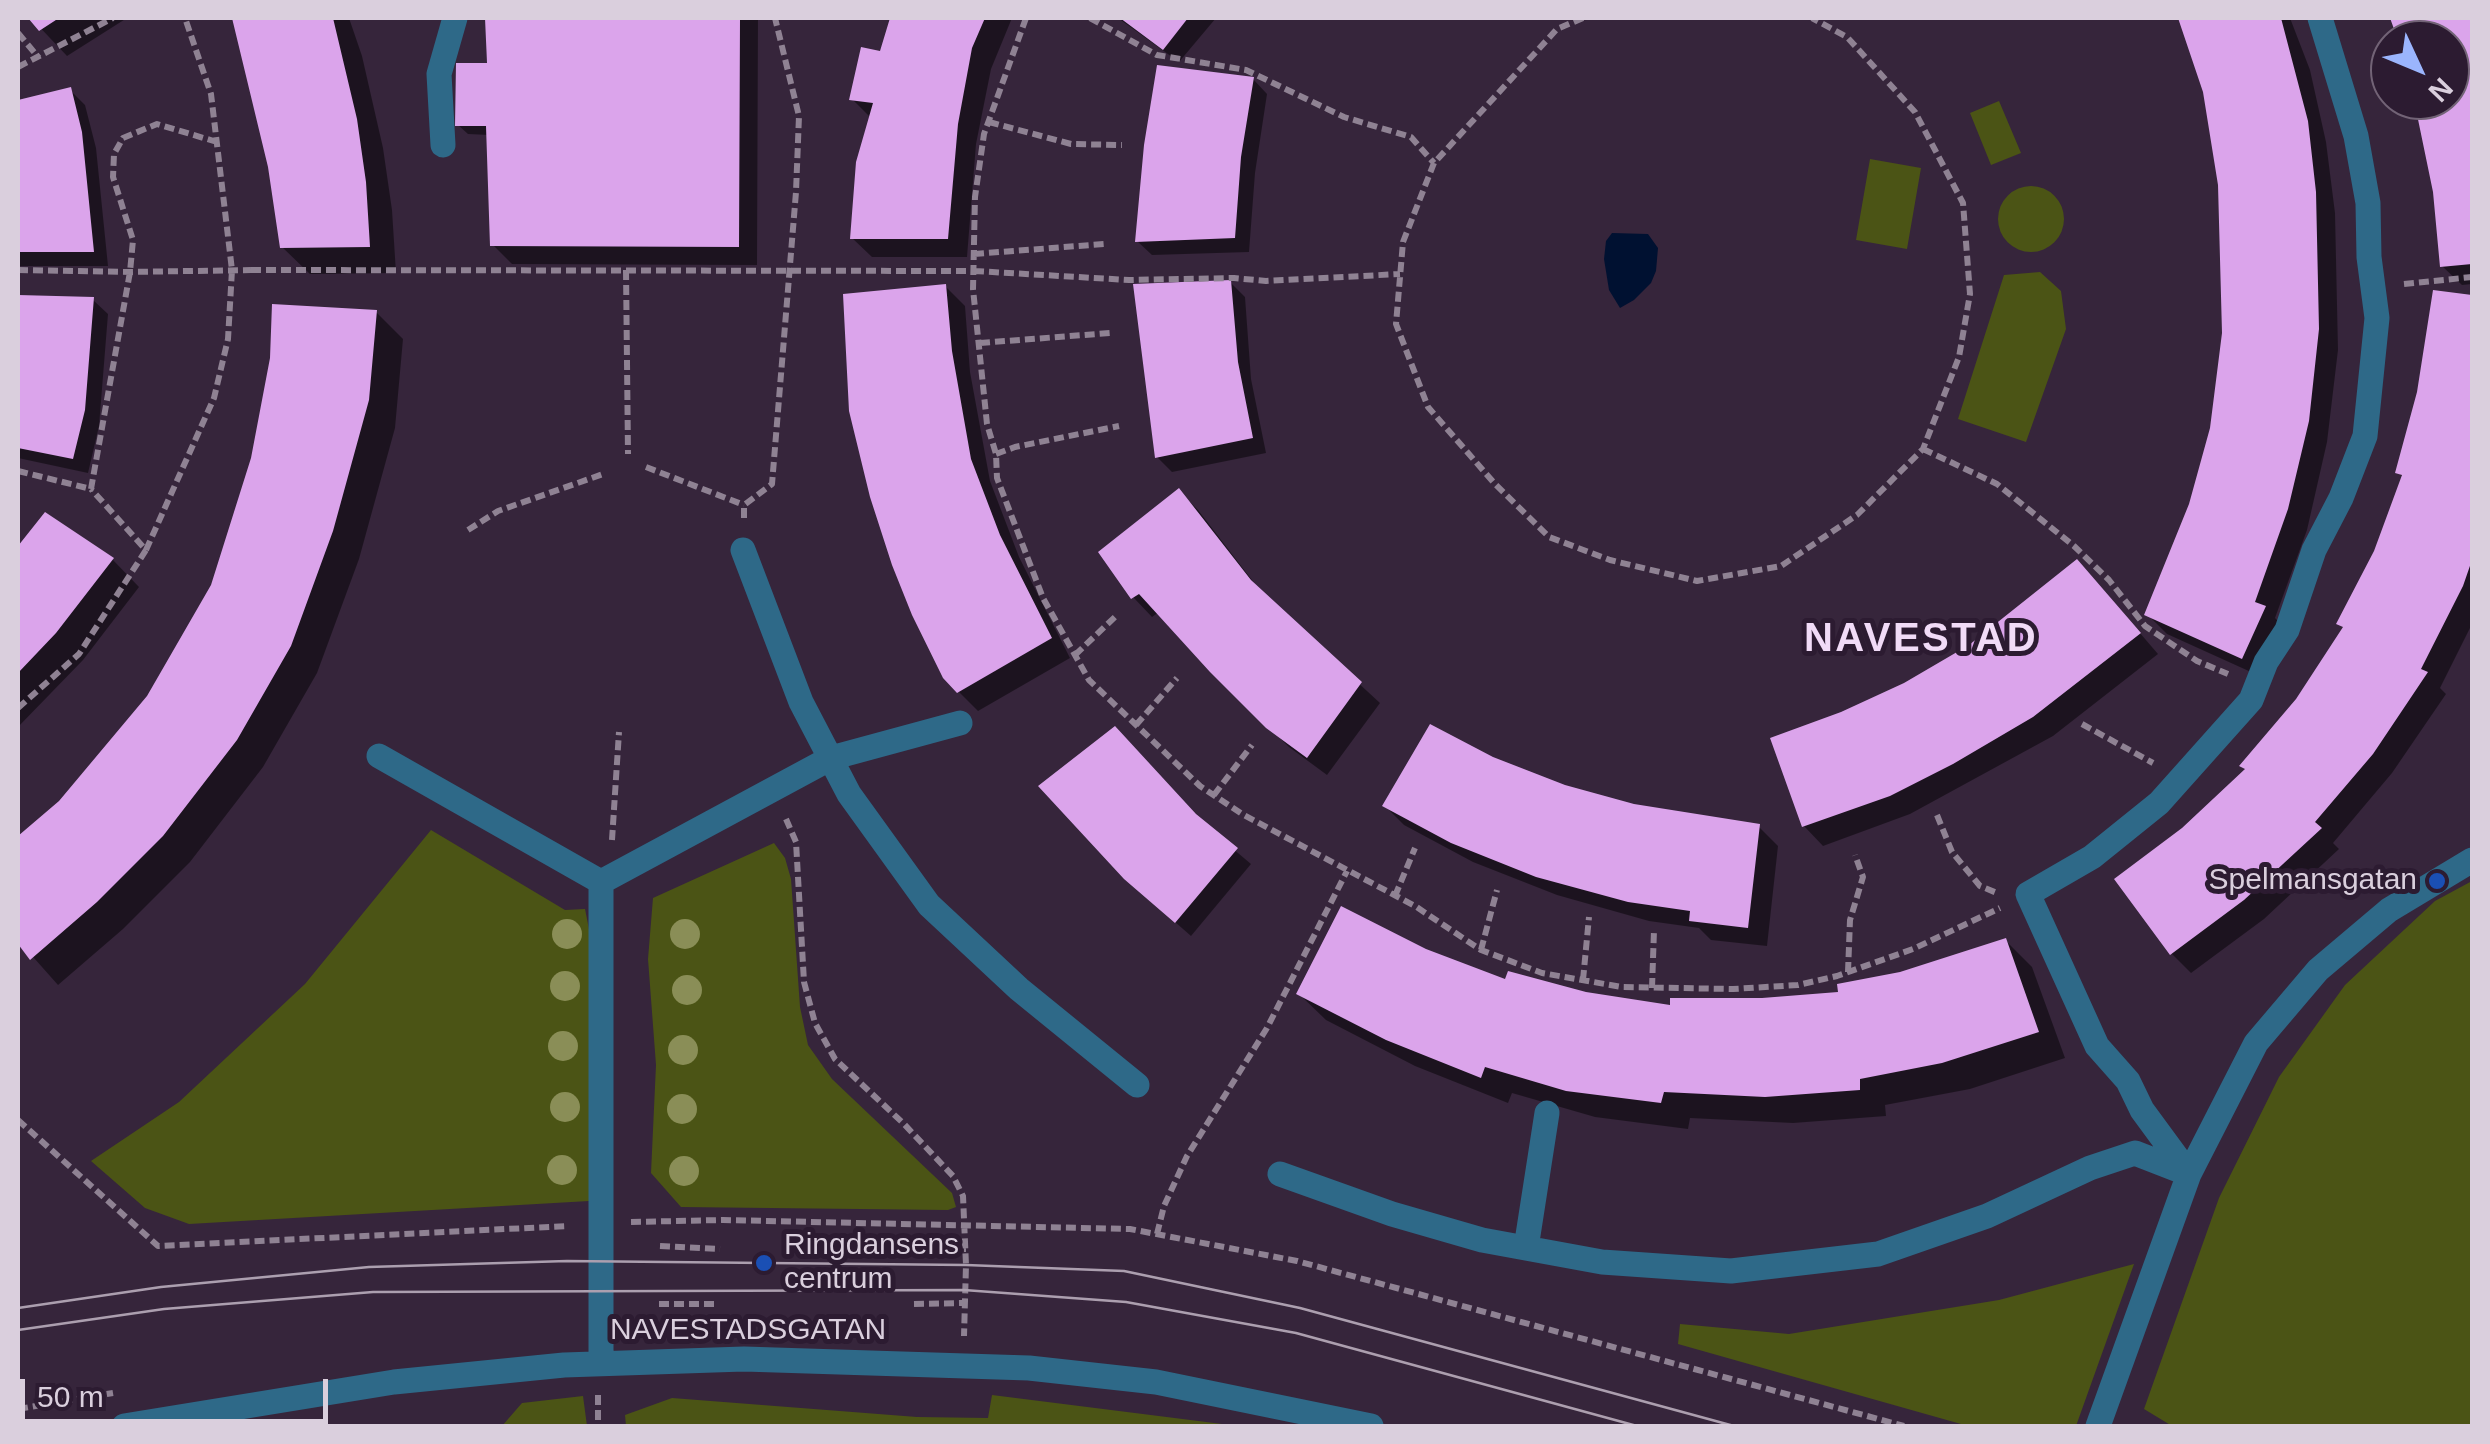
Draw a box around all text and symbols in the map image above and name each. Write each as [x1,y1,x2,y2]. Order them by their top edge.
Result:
north arrow [2370,20,2470,120]
text: N [2422,72,2459,108]
district label: NAVESTAD [1804,616,2038,664]
place label: Spelmansgatan [2209,863,2417,899]
marker: Spelmansgatan [2426,870,2448,892]
place label: Ringdansens centrum [784,1228,959,1298]
marker: Ringdansens centrum [753,1252,775,1274]
street label: NAVESTADSGATAN [610,1313,886,1349]
scale bar [25,1359,332,1421]
text: 50 m [37,1380,104,1413]

